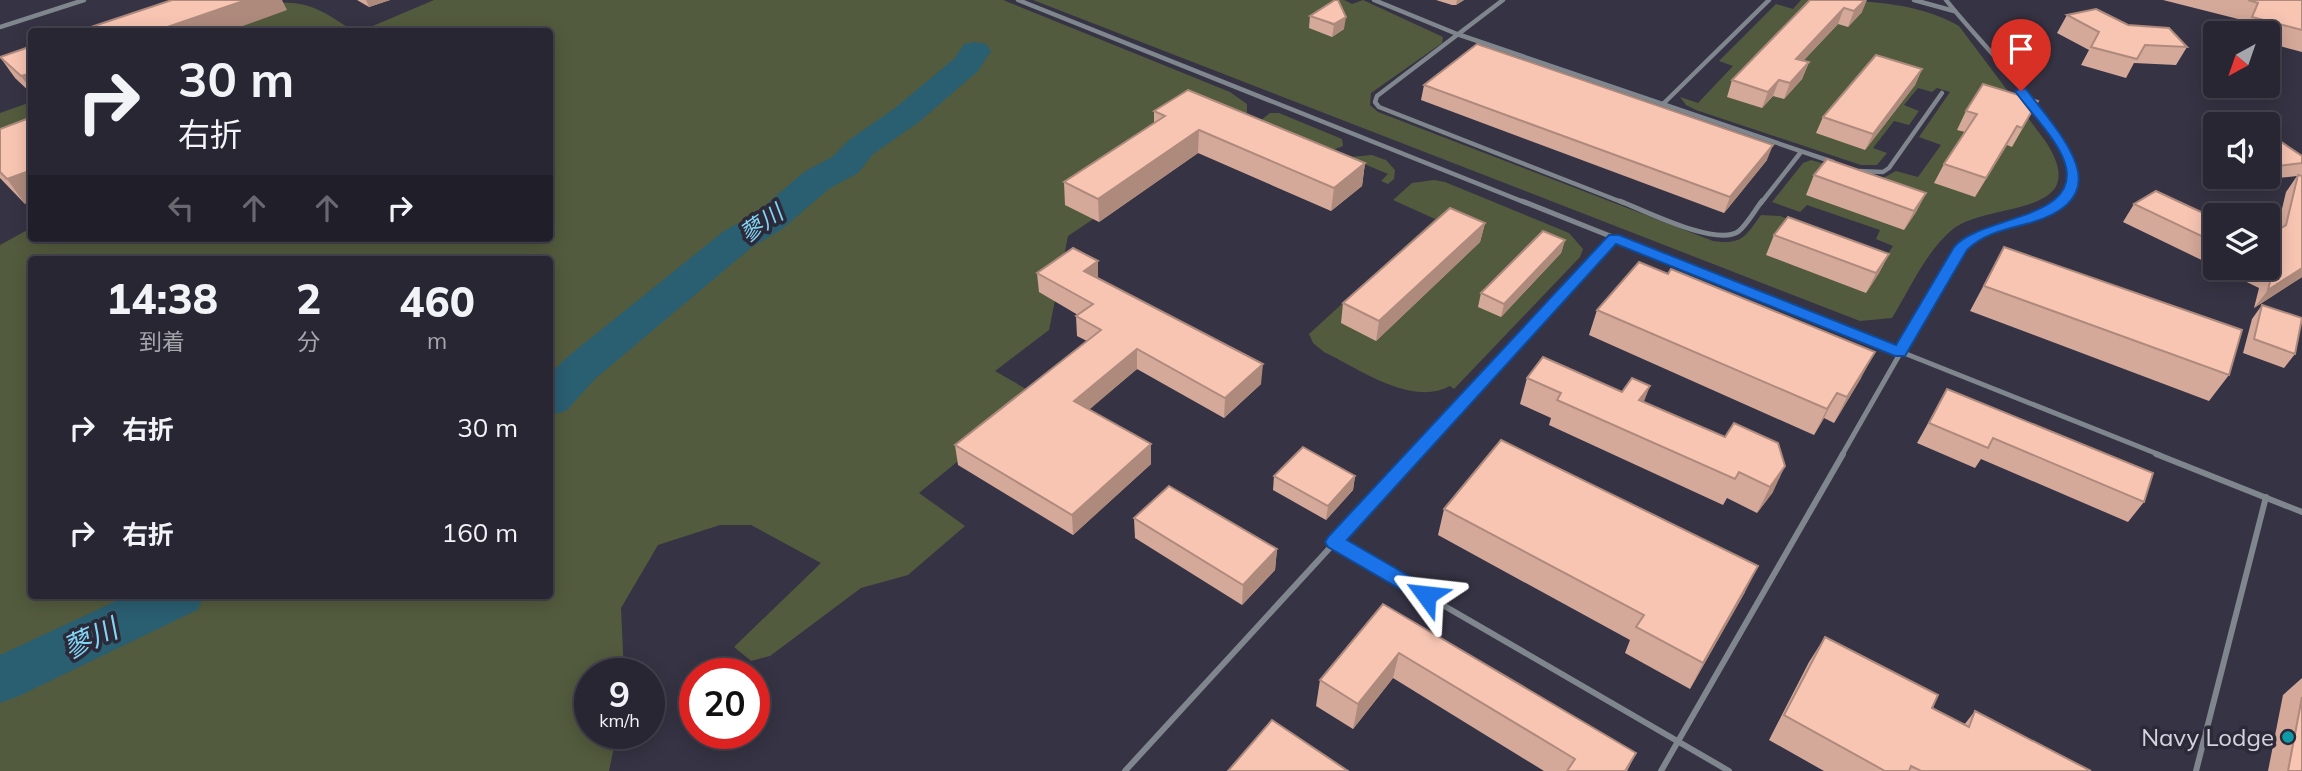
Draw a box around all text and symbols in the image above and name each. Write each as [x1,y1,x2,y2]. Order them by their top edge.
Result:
pin [1991,19,2051,91]
north arrow [2203,21,2280,98]
map controls [2203,21,2280,280]
icon: arrive [2002,30,2040,68]
text: 30 m [178,48,294,109]
icon: right [63,56,154,147]
button: sound [2203,112,2280,189]
text: 右折 [178,114,242,154]
icon: left [162,189,200,227]
icon: ahead [235,189,273,227]
icon: ahead [308,189,346,227]
icon: right [381,189,419,227]
water label: 蓼川 [734,196,791,248]
button: layers [2203,203,2280,280]
text: 14:38 [106,272,218,325]
text: 2 [296,272,321,325]
text: 460 [399,275,475,328]
text: m [427,326,447,355]
text: 到着 [139,327,185,356]
text: 分 [297,327,320,356]
icon: right [63,409,101,447]
text: 30 m [457,411,518,444]
text: 右折 [122,413,174,446]
icon: right [63,514,101,552]
text: 160 m [442,516,518,549]
text: 右折 [122,518,174,551]
position arrow [1389,558,1463,632]
water label: 蓼川 [57,609,125,666]
speed limit sign: 20 [679,658,770,749]
text: 9 [609,672,630,716]
text: km/h [599,709,640,732]
place label: Navy Lodge [2141,722,2274,752]
marker: Navy Lodge [2280,729,2296,745]

